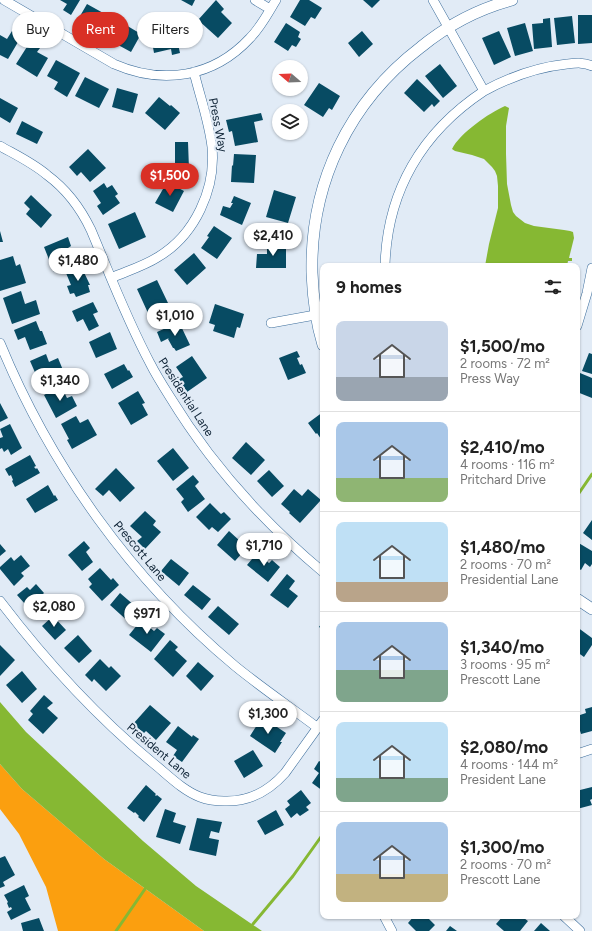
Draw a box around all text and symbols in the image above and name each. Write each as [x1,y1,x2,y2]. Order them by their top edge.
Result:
chip: Buy [12,12,64,48]
chip: Rent [72,12,129,48]
chip: Filters [137,12,203,48]
north arrow [272,60,308,96]
map controls [272,60,308,140]
street label: Press Way [206,97,230,154]
button: layers [272,104,308,140]
pin: $1,500 [137,163,203,197]
text: $1,500 [150,168,190,183]
pin: $2,410 [240,223,306,257]
text: $2,410 [253,228,293,243]
pin: $1,480 [45,248,111,282]
text: $1,480 [58,253,98,268]
icon: filters [542,276,564,298]
text: 9 homes [336,277,402,297]
pin: $1,010 [142,303,208,337]
text: $1,010 [156,308,194,323]
text: $1,500/mo [460,336,545,356]
icon: home [368,337,416,385]
street label: Presidential Lane [155,355,217,439]
text: 2 rooms · 72 m² [460,356,550,371]
pin: $1,340 [27,368,93,402]
text: Press Way [460,371,520,386]
text: $1,340 [40,373,80,388]
text: $2,410/mo [460,437,545,457]
icon: home [368,438,416,486]
text: 4 rooms · 116 m² [460,457,555,472]
text: Pritchard Drive [460,472,546,487]
street label: Prescott Lane [111,518,169,584]
pin: $1,710 [231,533,297,567]
text: $1,480/mo [460,537,545,557]
text: $1,710 [245,538,283,553]
icon: home [368,538,416,586]
text: 2 rooms · 70 m² [460,557,551,572]
text: Presidential Lane [460,572,558,587]
pin: $2,080 [21,594,87,628]
text: $2,080 [33,599,75,614]
pin: $971 [123,601,171,635]
text: $971 [133,606,161,621]
text: $1,340/mo [460,637,544,657]
icon: home [368,638,416,686]
text: 3 rooms · 95 m² [460,657,550,672]
text: Prescott Lane [460,672,540,687]
pin: $1,300 [235,701,301,735]
text: $1,300 [248,706,288,721]
street label: President Lane [124,720,194,782]
text: $2,080/mo [460,737,548,757]
icon: home [368,738,416,786]
text: 4 rooms · 144 m² [460,757,558,772]
text: President Lane [460,772,546,787]
text: $1,300/mo [460,837,545,857]
icon: home [368,838,416,886]
text: 2 rooms · 70 m² [460,857,551,872]
text: Prescott Lane [460,872,540,887]

